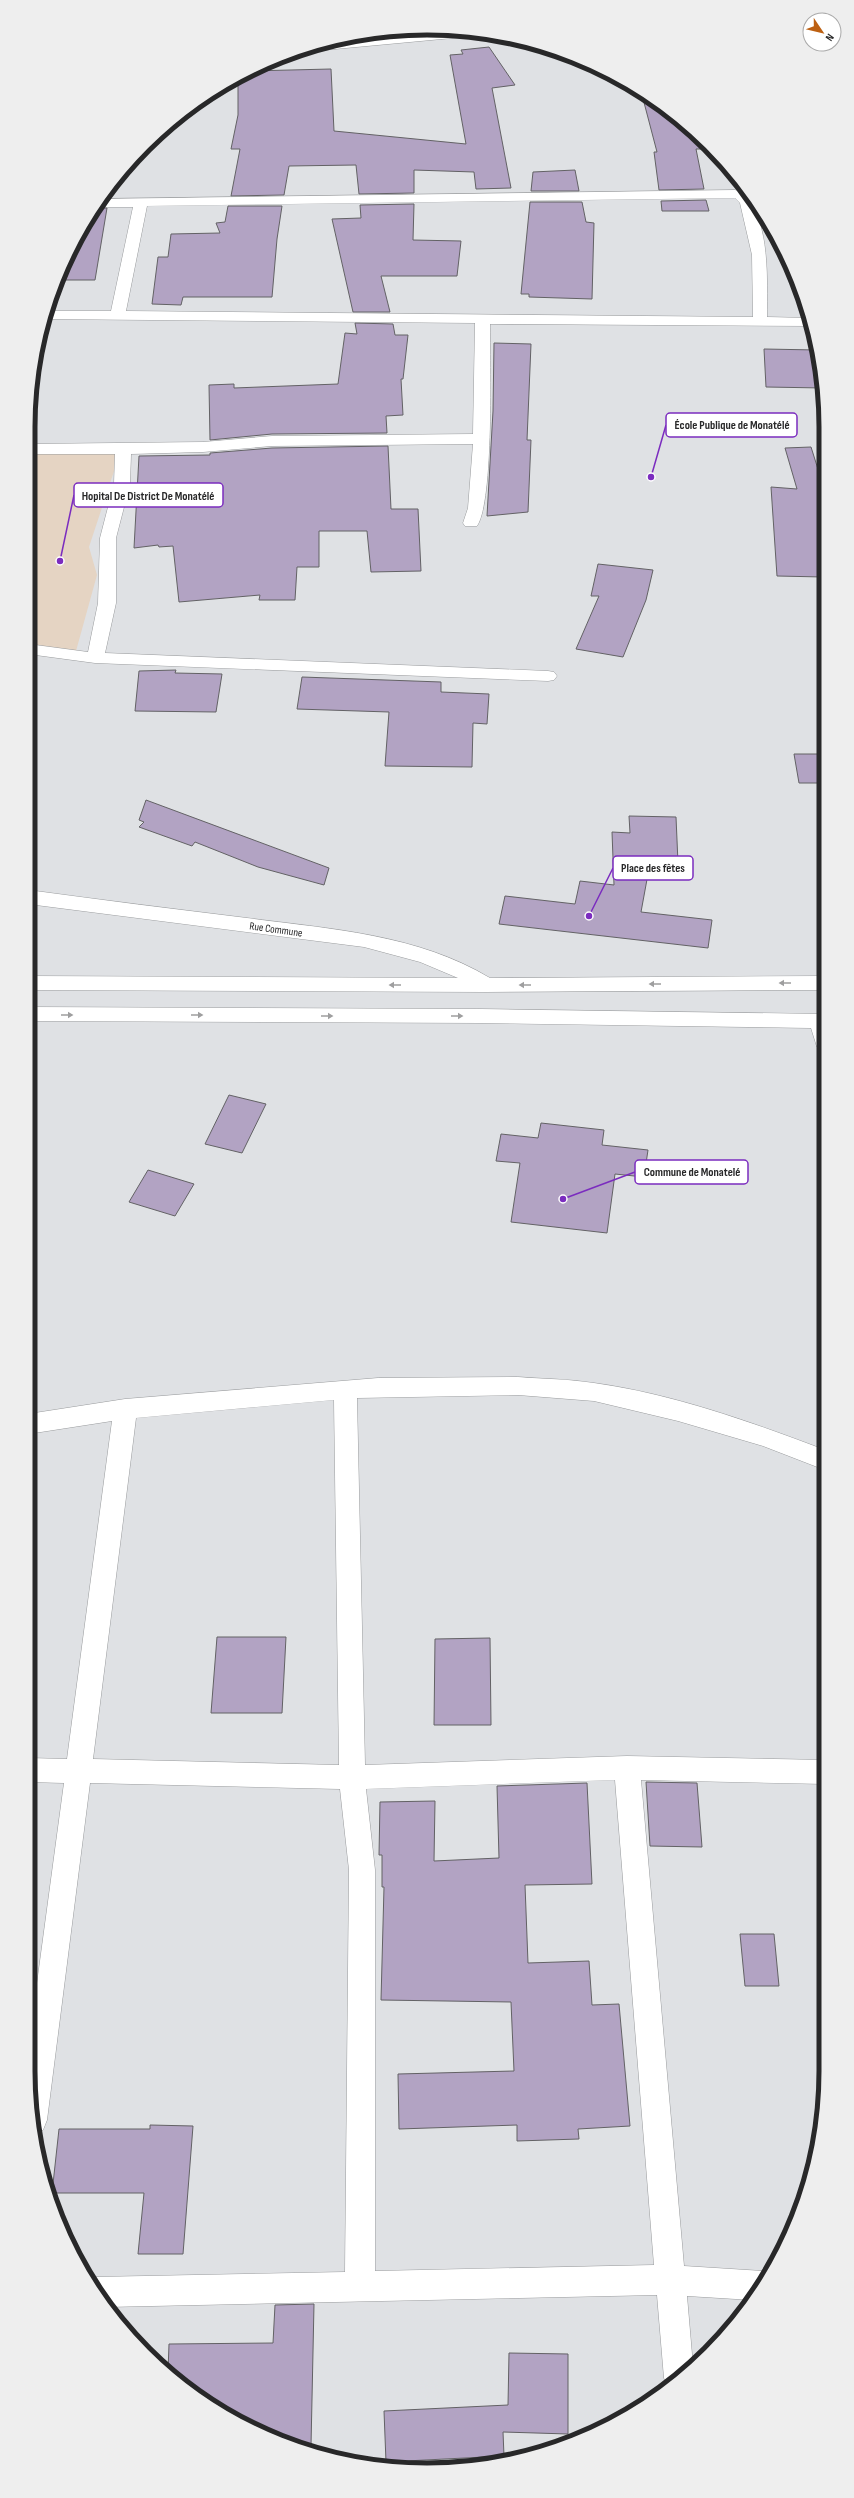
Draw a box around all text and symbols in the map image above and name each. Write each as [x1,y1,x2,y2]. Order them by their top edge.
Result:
north arrow [802,12,842,52]
text: N [823,31,837,44]
callout: École Publique de Monatélé [666,413,797,437]
text: École Publique de Monatélé [674,418,790,433]
callout: Hopital De District De Monatélé [74,483,223,507]
text: Hopital De District De Monatélé [82,489,214,504]
callout: Place des fêtes [613,856,693,880]
text: Place des fêtes [621,861,685,876]
street label: Rue Commune [249,919,303,940]
one-way arrow [778,980,791,986]
one-way arrow [648,981,661,987]
one-way arrow [388,982,401,988]
one-way arrow [518,982,531,988]
one-way arrow [61,1011,73,1018]
one-way arrow [191,1012,204,1018]
one-way arrow [321,1013,334,1019]
one-way arrow [451,1013,464,1019]
callout: Commune de Monatelé [635,1160,748,1184]
text: Commune de Monatelé [644,1165,740,1180]

